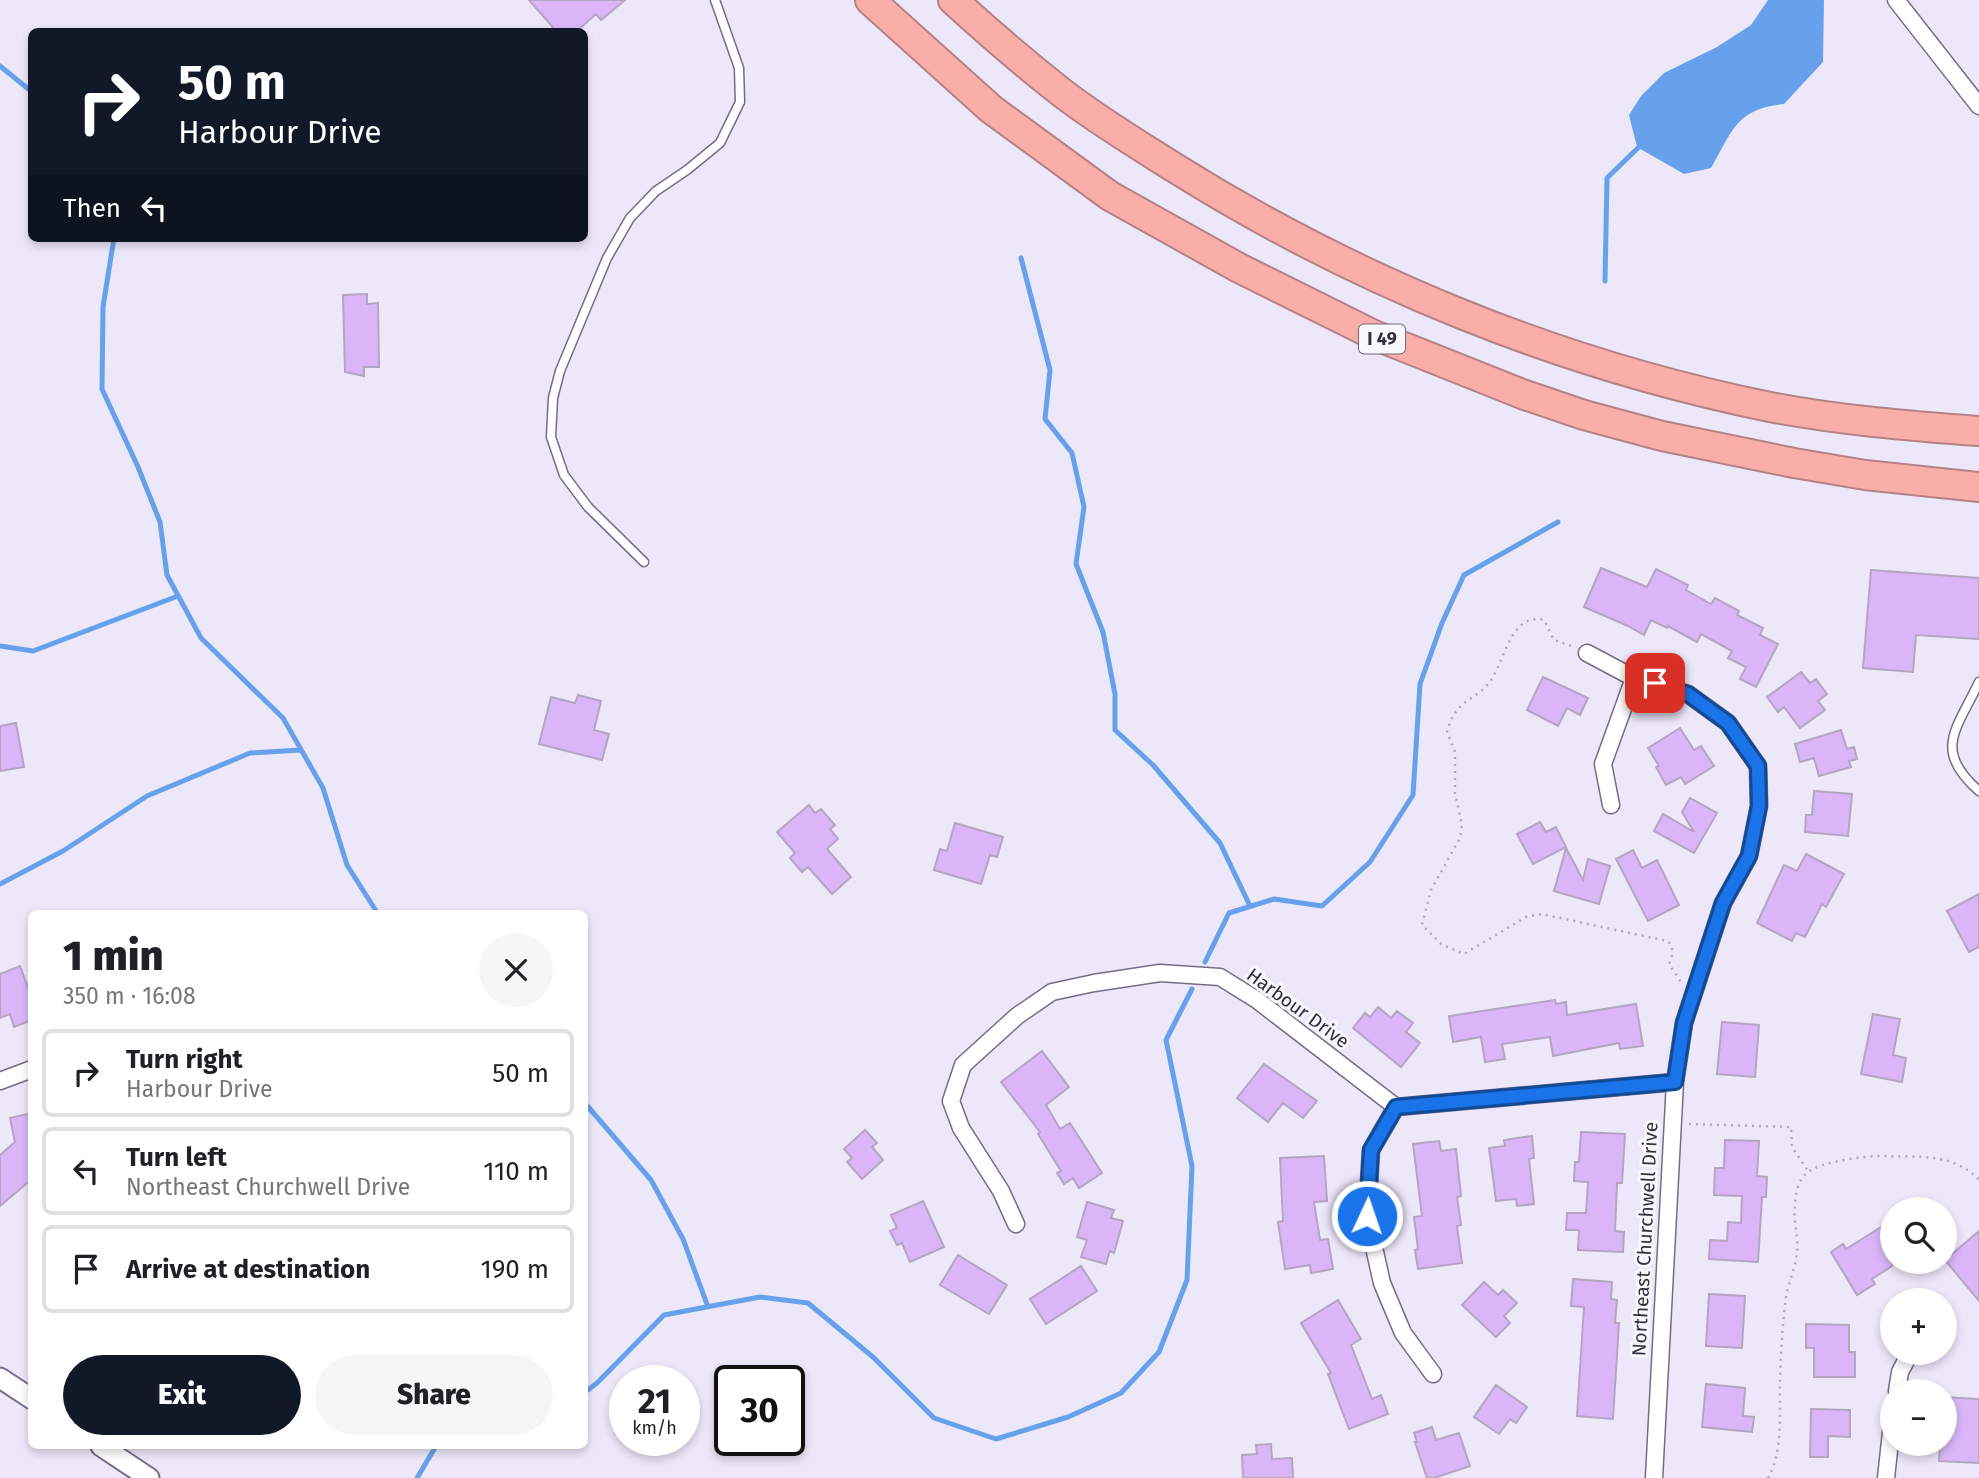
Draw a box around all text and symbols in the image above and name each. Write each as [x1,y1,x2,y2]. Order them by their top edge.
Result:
text: 50 m [178,53,286,112]
icon: right [63,56,154,147]
text: Harbour Drive [178,113,382,151]
icon: left [135,189,173,227]
text: Then [63,193,121,224]
road number: I 49 [1359,324,1405,354]
pin [1625,653,1685,713]
icon: arrive [1636,664,1674,702]
text: 1 min [63,931,164,981]
button: close [479,933,553,1007]
street label: Harbour Drive [1242,963,1354,1053]
text: 350 m · 16:08 [63,982,196,1010]
text: Turn right [126,1044,243,1075]
icon: right [67,1054,105,1092]
text: 50 m [492,1058,549,1089]
text: Harbour Drive [126,1075,272,1103]
street label: Northeast Churchwell Drive [1627,1121,1663,1357]
text: Turn left [126,1142,227,1173]
icon: left [67,1152,105,1190]
text: 110 m [483,1156,549,1187]
text: Northeast Churchwell Drive [126,1173,410,1201]
position arrow [1330,1179,1404,1253]
map controls [1880,1197,1957,1456]
button: search [1880,1197,1957,1274]
icon: arrive [67,1250,105,1288]
text: Arrive at destination [126,1254,370,1285]
text: 190 m [480,1254,549,1285]
button: + [1880,1288,1957,1365]
button: Exit [63,1355,301,1435]
button: Share [315,1355,553,1435]
speed limit sign: 30 [714,1365,805,1456]
button: − [1880,1379,1957,1456]
text: 21 [638,1380,671,1422]
text: km/h [632,1417,677,1439]

